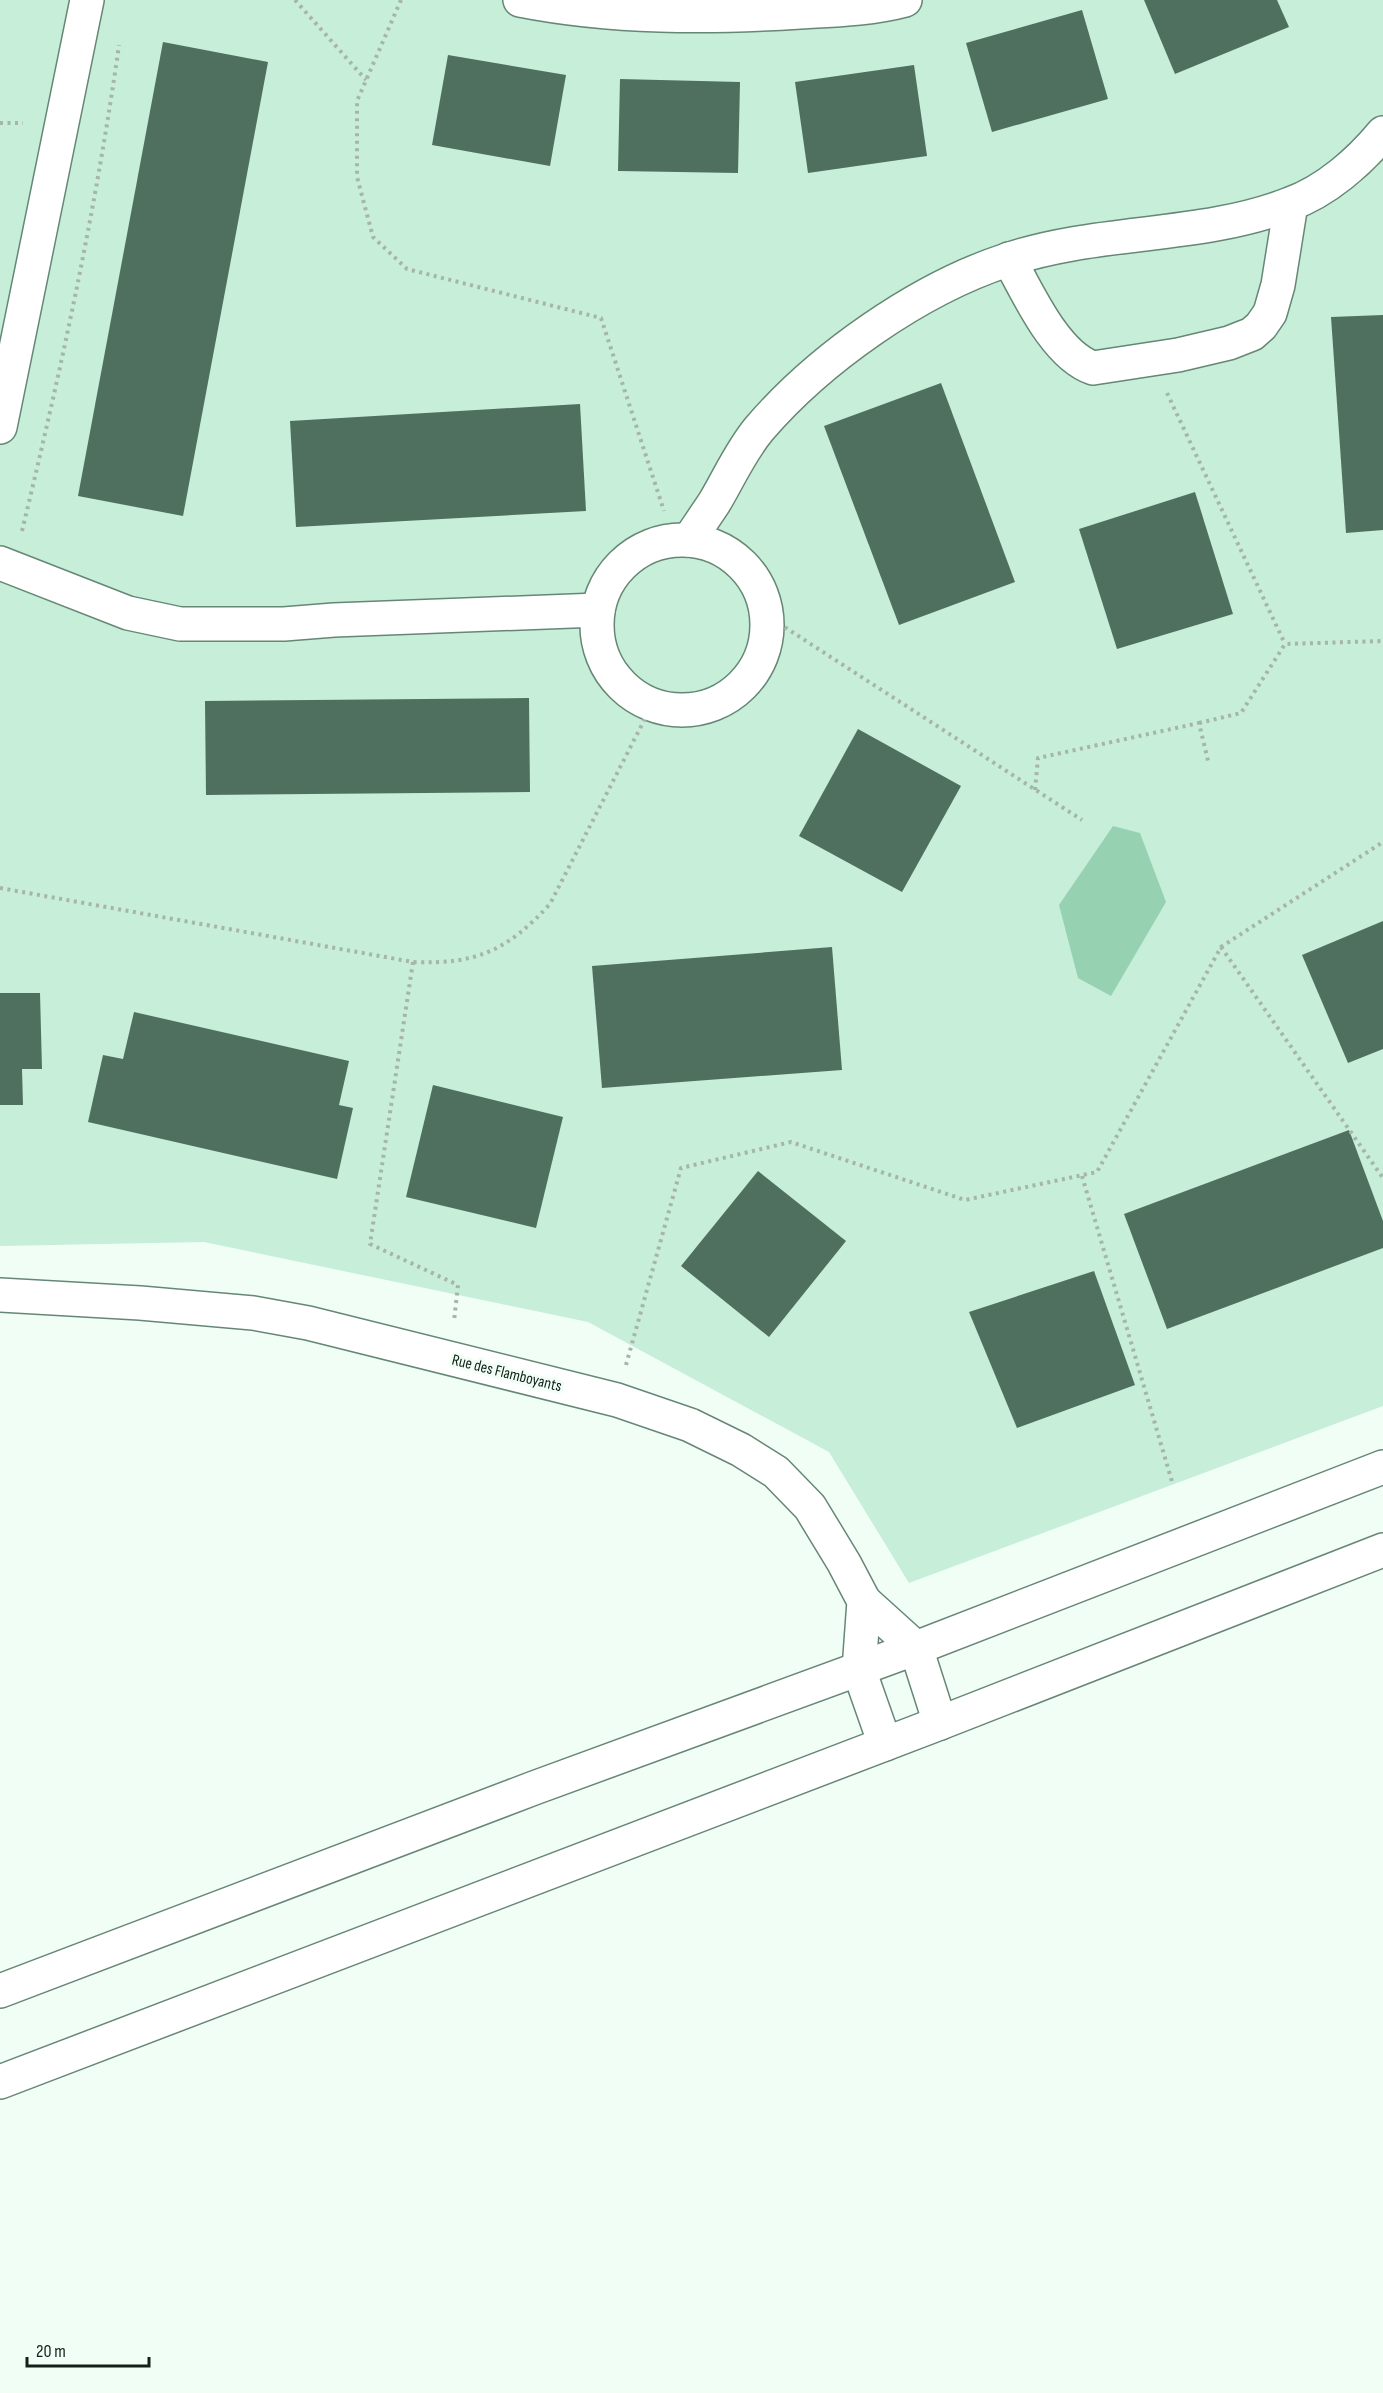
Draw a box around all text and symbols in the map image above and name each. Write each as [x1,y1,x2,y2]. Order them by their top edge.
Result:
street label: Rue des Flamboyants [450,1351,564,1396]
scale bar [27,2330,148,2368]
text: 20 m [36,2341,66,2362]

